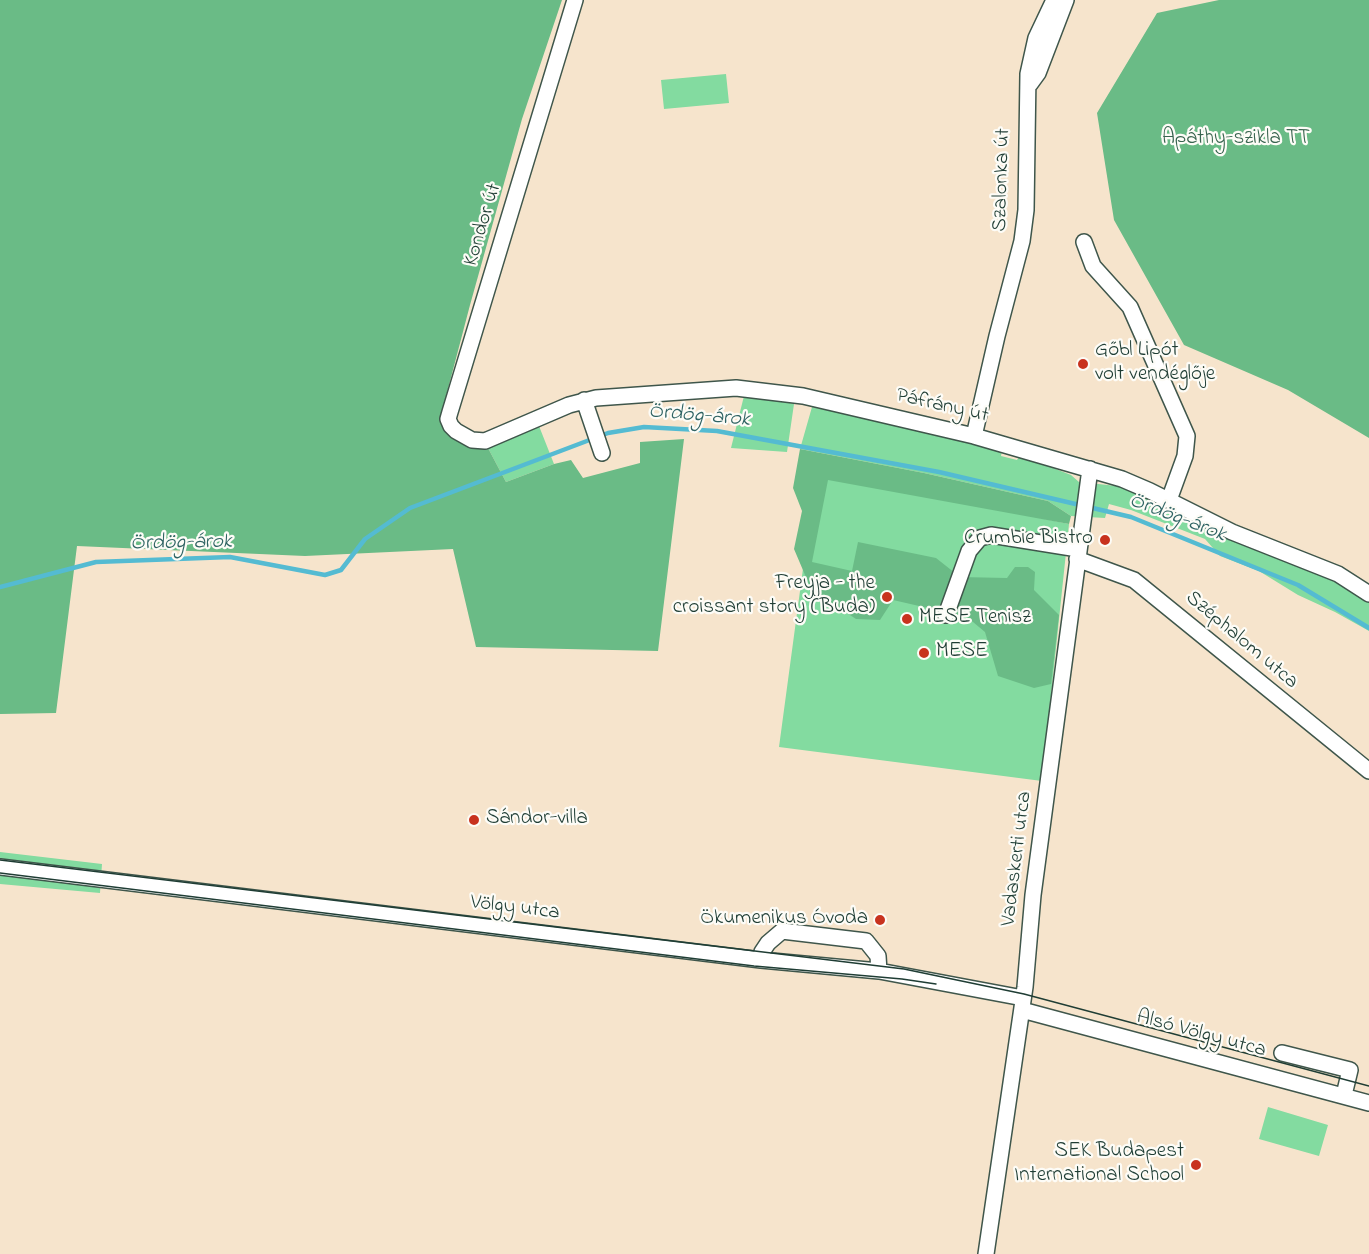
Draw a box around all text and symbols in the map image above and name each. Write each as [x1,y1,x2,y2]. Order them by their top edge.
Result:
park label: Apáthy-szikla TT [1162,127,1310,153]
street label: Szalonka út [989,128,1017,232]
street label: Kondor út [460,181,508,269]
place label: Gőbl Lipót volt vendéglője [1095,339,1215,389]
marker: Gőbl Lipót volt vendéglője [1076,357,1090,371]
street label: Páfrány út [893,384,991,430]
water label: Ördög-árok [647,399,751,435]
water label: Ördög-árok [1125,488,1229,550]
place label: Crumbie Bistro [964,527,1093,553]
water label: Ördög-árok [130,530,232,558]
marker: Crumbie Bistro [1098,533,1112,547]
place label: Freyja - the croissant story (Buda) [673,572,875,622]
street label: Széphalom utca [1179,587,1303,695]
marker: Freyja - the croissant story (Buda) [880,590,894,604]
place label: MESE Tenisz [919,606,1031,632]
marker: MESE Tenisz [900,612,914,626]
place label: MESE [936,640,988,666]
marker: MESE [917,646,931,660]
street label: Vadaskerti utca [997,790,1039,928]
place label: Sándor-villa [486,807,588,833]
marker: Sándor-villa [467,813,481,827]
street label: Völgy utca [469,891,561,927]
place label: Ökumenikus Óvoda [700,907,868,933]
marker: Ökumenikus Óvoda [873,913,887,927]
street label: Alsó Völgy utca [1133,1006,1269,1064]
place label: SEK Budapest International School [1014,1140,1184,1190]
marker: SEK Budapest International School [1189,1158,1203,1172]

